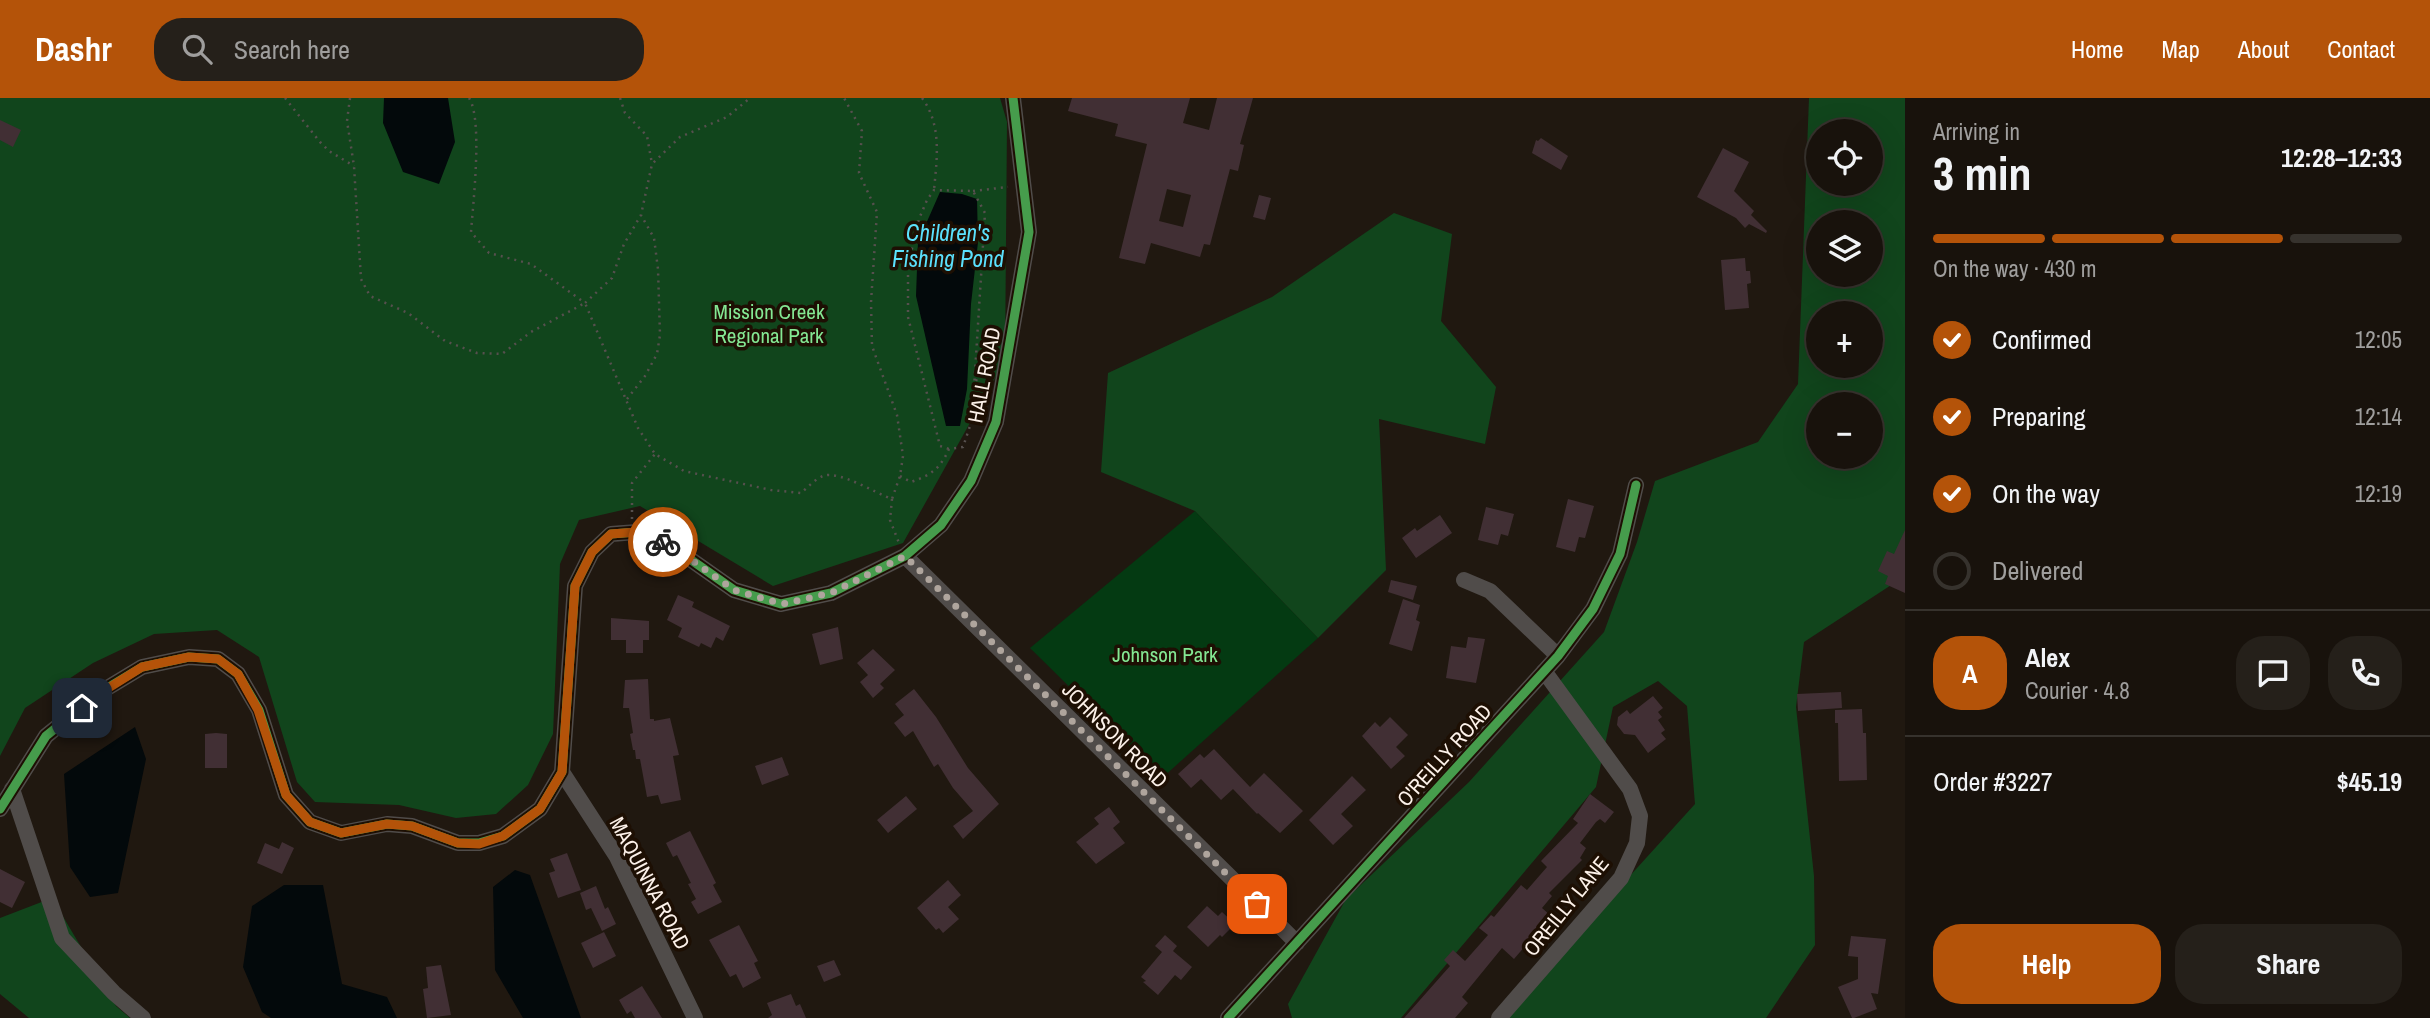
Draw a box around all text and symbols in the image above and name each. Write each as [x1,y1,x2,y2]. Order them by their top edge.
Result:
search box [154,18,644,81]
text: Dashr [35,27,112,71]
icon: search [178,30,216,68]
text: Search here [234,32,350,67]
text: Home [2071,33,2123,65]
text: Map [2161,33,2200,65]
text: About [2238,33,2289,65]
text: Contact [2327,33,2395,65]
text: Arriving in [1933,116,2020,147]
map controls [1806,119,1883,469]
button: locate [1806,119,1883,196]
text: 12:28–12:33 [2281,140,2402,175]
text: 3 min [1933,142,2032,204]
button: layers [1806,210,1883,287]
water label: Children's Fishing Pond [892,217,1005,274]
text: On the way · 430 m [1933,253,2097,284]
park label: Mission Creek Regional Park [713,297,825,350]
button: + [1806,301,1883,378]
icon: check [1933,321,1971,359]
text: Confirmed [1992,322,2092,357]
text: 12:05 [2355,324,2402,355]
street label: HALL ROAD [961,325,1007,425]
button: − [1806,392,1883,469]
icon: check [1933,398,1971,436]
text: Preparing [1992,399,2086,434]
text: 12:14 [2355,401,2402,432]
icon: check [1933,475,1971,513]
text: On the way [1992,476,2100,511]
text: 12:19 [2355,478,2402,509]
courier [628,507,698,577]
icon: bike [644,523,682,561]
text: Delivered [1992,553,2083,588]
button: chat [2236,636,2310,710]
button: phone [2328,636,2402,710]
park label: Johnson Park [1112,640,1218,669]
text: Alex [2025,640,2070,675]
text: A [1962,656,1978,691]
text: Courier · 4.8 [2025,675,2130,706]
street label: JOHNSON ROAD [1056,676,1174,794]
pin [52,678,112,738]
icon: home [63,689,101,727]
street label: O'REILLY ROAD [1390,697,1498,813]
text: Order #3227 [1933,764,2053,799]
text: $45.19 [2337,764,2402,799]
street label: MAQUINNA ROAD [603,812,697,954]
street label: OREILLY LANE [1517,850,1615,962]
pin [1227,874,1287,934]
icon: bag [1238,885,1276,923]
button: Help [1933,924,2161,1004]
button: Share [2175,924,2402,1004]

